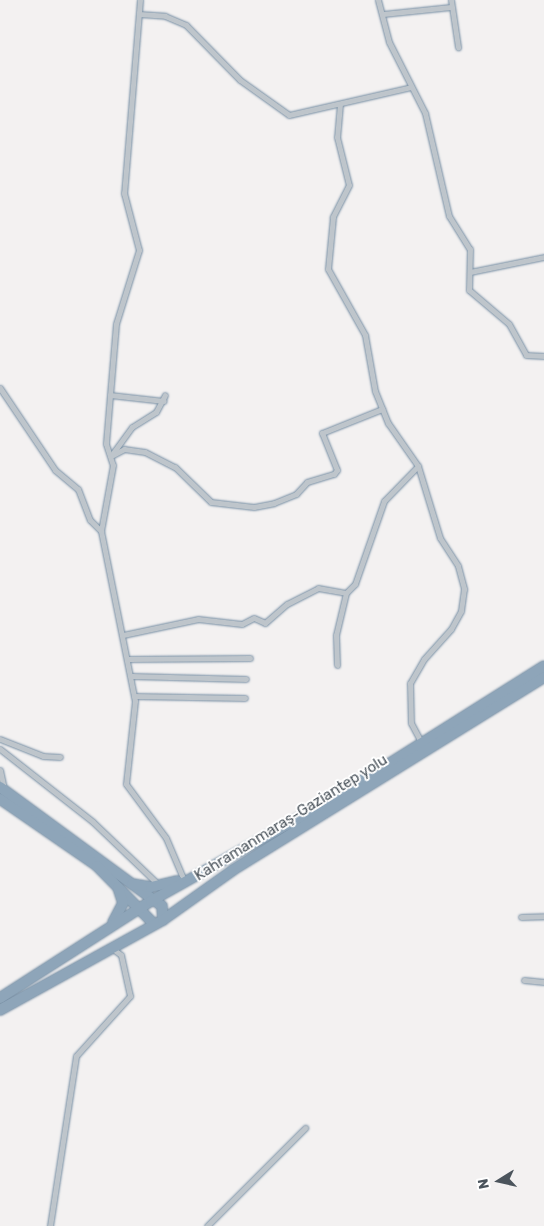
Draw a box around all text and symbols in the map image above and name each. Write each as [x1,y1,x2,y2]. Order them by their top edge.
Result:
street label: Kahramanmaraş-Gaziantep yolu [191,751,391,885]
north arrow [474,1156,524,1206]
text: N [474,1177,493,1190]

